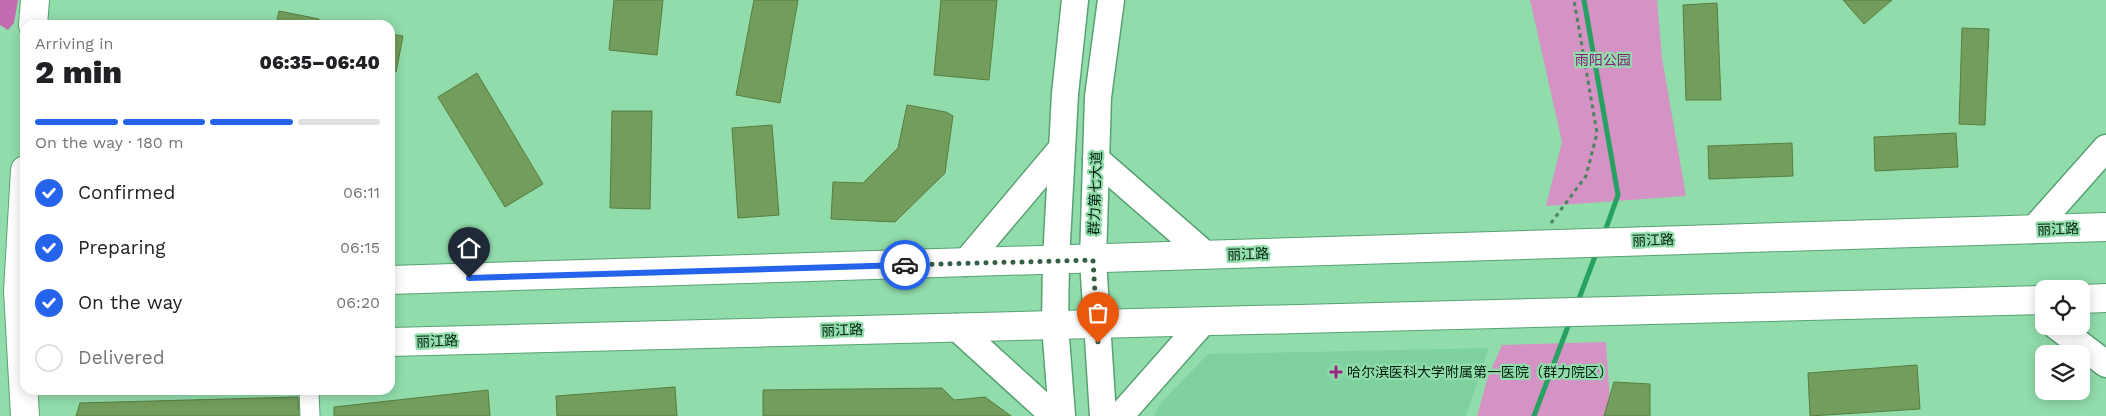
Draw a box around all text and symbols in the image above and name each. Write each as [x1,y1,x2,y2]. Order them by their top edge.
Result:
text: Arriving in [35,34,113,53]
text: 06:35–06:40 [260,51,380,74]
park label: 雨阳公园 [1575,52,1631,68]
text: 2 min [35,53,122,91]
text: On the way · 180 m [35,133,183,152]
street label: 群力第七大道 [1086,151,1104,235]
icon: check [35,179,63,207]
text: Confirmed [78,181,175,204]
text: 06:11 [343,183,380,202]
street label: 丽江路 [2037,220,2079,238]
pin [448,227,490,278]
street label: 丽江路 [1632,231,1674,249]
icon: check [35,234,63,262]
icon: home [455,234,483,262]
text: Preparing [78,236,165,259]
text: 06:15 [340,238,380,257]
courier [880,240,930,290]
street label: 丽江路 [1227,245,1269,263]
icon: car [891,251,919,279]
map controls [2035,280,2090,400]
button: locate [2035,280,2090,335]
icon: check [35,289,63,317]
text: On the way [78,291,182,314]
pin [1077,292,1119,343]
text: 06:20 [336,293,380,312]
icon: bag [1084,299,1112,327]
street label: 丽江路 [821,321,863,339]
street label: 丽江路 [416,332,458,350]
button: layers [2035,345,2090,400]
text: Delivered [78,346,165,369]
place label: 哈尔滨医科大学附属第一医院（群力院区） [1347,364,1613,380]
marker: 哈尔滨医科大学附属第一医院（群力院区） [1329,365,1343,379]

